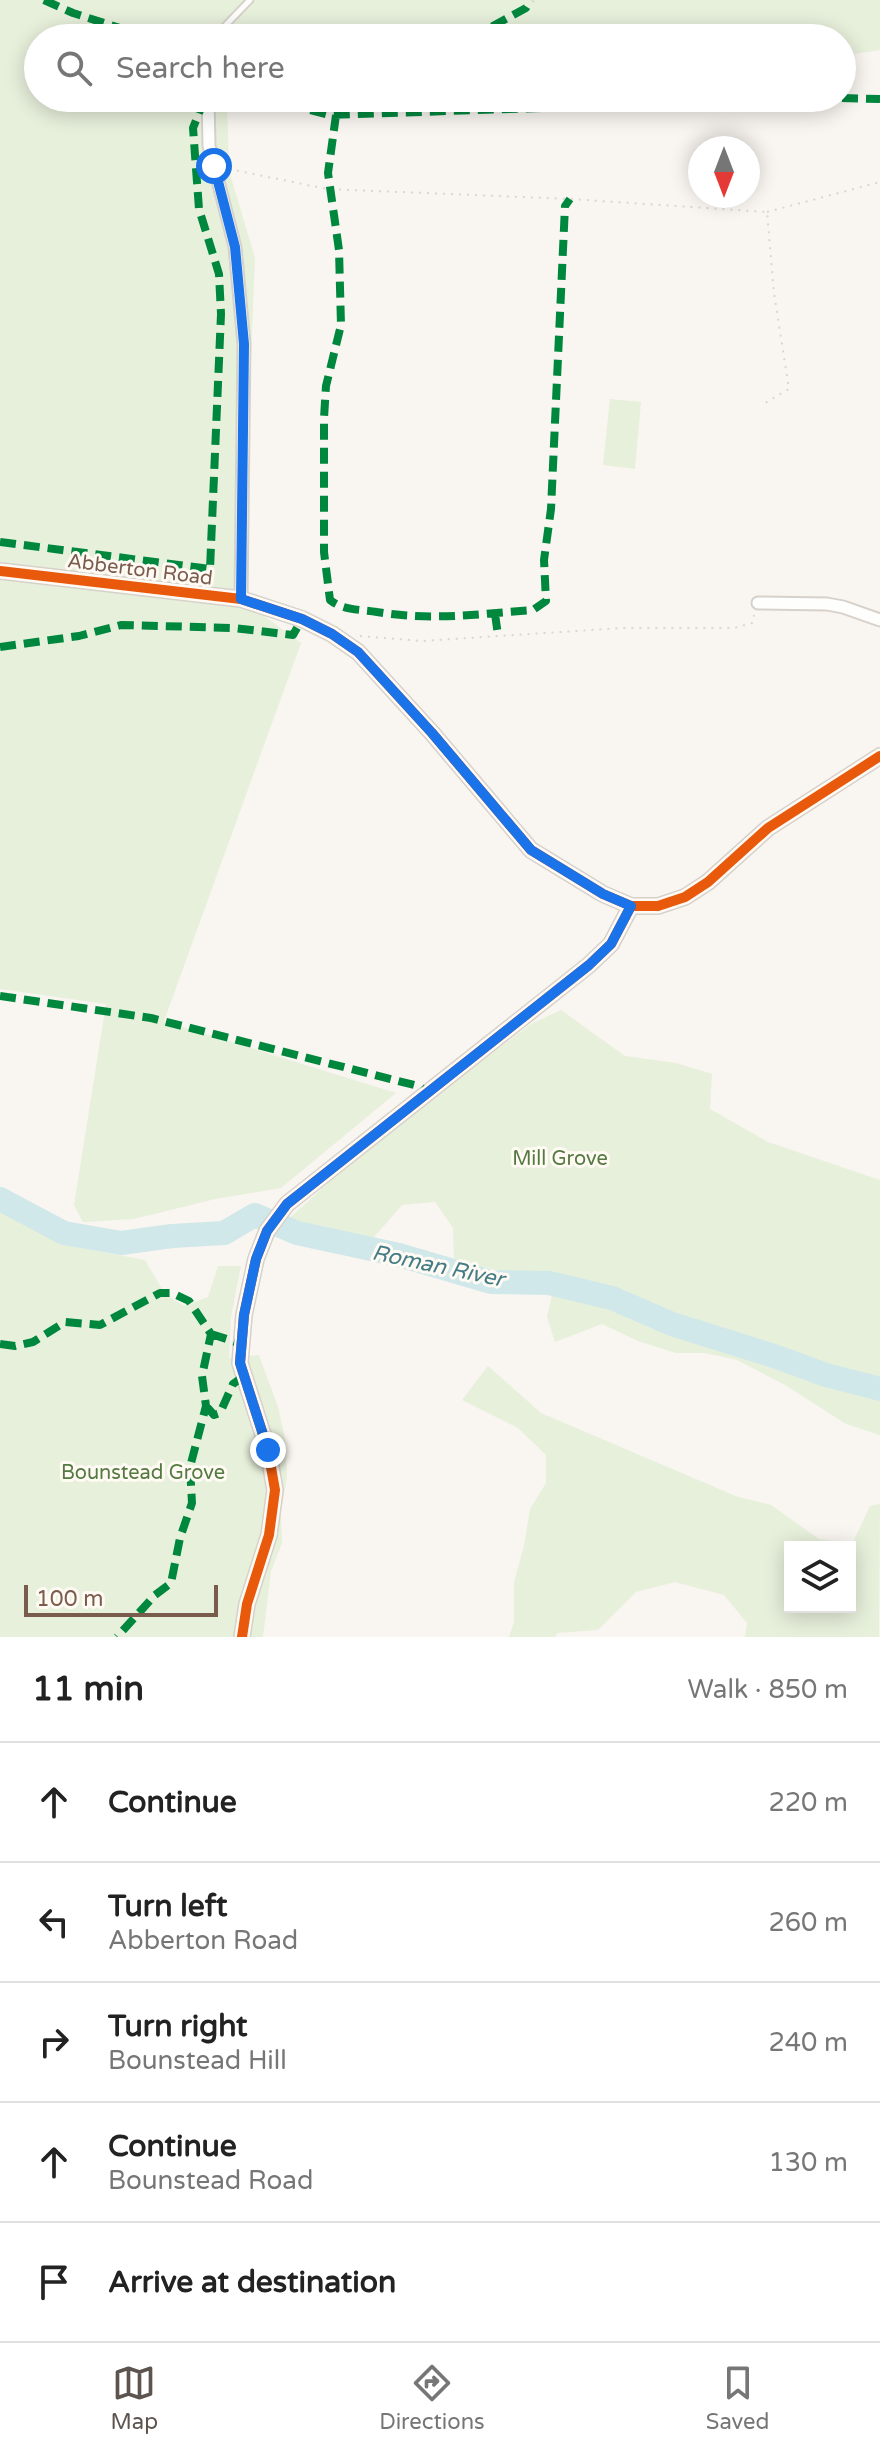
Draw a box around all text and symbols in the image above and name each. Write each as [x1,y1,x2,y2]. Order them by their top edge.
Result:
search box [24,24,856,112]
icon: search [52,46,96,90]
text: Search here [116,50,285,87]
north arrow [688,136,760,208]
route start [196,148,232,184]
street label: Abberton Road [66,549,214,591]
park label: Mill Grove [512,1147,608,1171]
water label: Roman River [370,1239,509,1293]
route end [250,1432,286,1468]
park label: Bounstead Grove [61,1461,225,1485]
map controls [784,1541,856,1613]
button: layers [784,1541,856,1613]
scale bar [24,1581,218,1617]
text: 100 m [36,1586,103,1612]
text: 11 min [32,1669,144,1710]
text: Walk · 850 m [688,1674,848,1705]
icon: ahead [32,1780,76,1824]
text: Continue [108,1784,237,1821]
text: 220 m [768,1787,848,1818]
text: Turn left [108,1888,227,1925]
icon: left [32,1900,76,1944]
text: 260 m [768,1907,848,1938]
text: Abberton Road [108,1925,298,1956]
text: Turn right [108,2008,248,2045]
icon: right [32,2020,76,2064]
text: 240 m [768,2027,848,2058]
text: Bounstead Hill [108,2045,287,2076]
text: Continue [108,2128,237,2165]
icon: ahead [32,2140,76,2184]
text: 130 m [768,2147,848,2178]
text: Bounstead Road [108,2165,313,2196]
icon: arrive [32,2260,76,2304]
text: Arrive at destination [108,2264,396,2301]
tab: Map [111,2361,158,2435]
tab: Directions [379,2361,485,2435]
tab: Saved [706,2361,769,2435]

